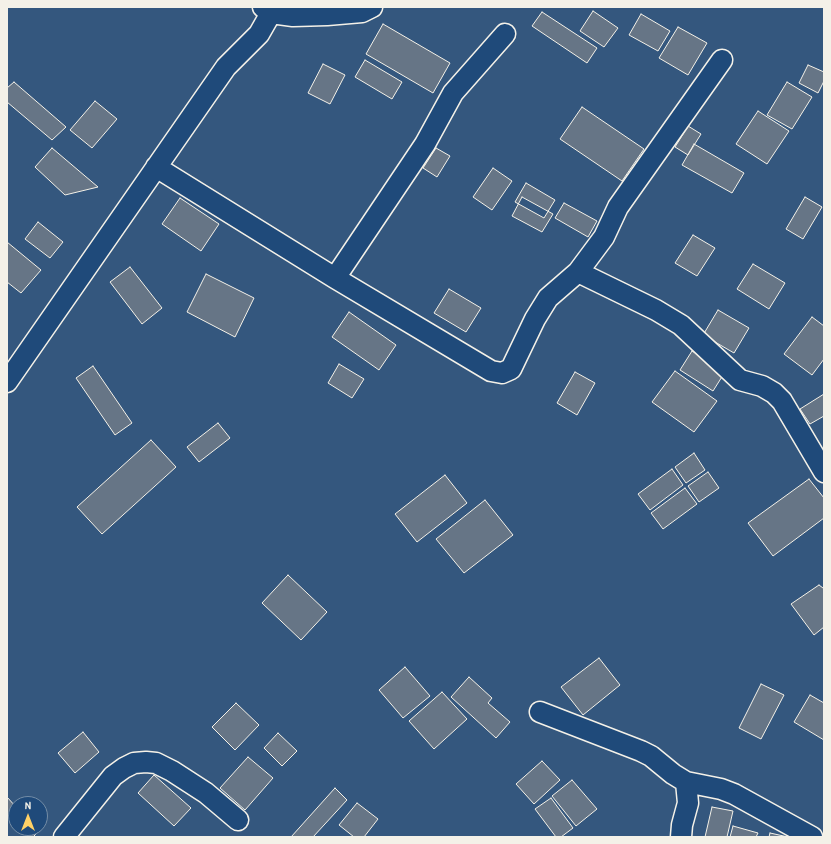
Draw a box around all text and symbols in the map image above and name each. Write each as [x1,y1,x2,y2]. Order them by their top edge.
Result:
north arrow [8,796,48,836]
text: N [25,798,31,812]

